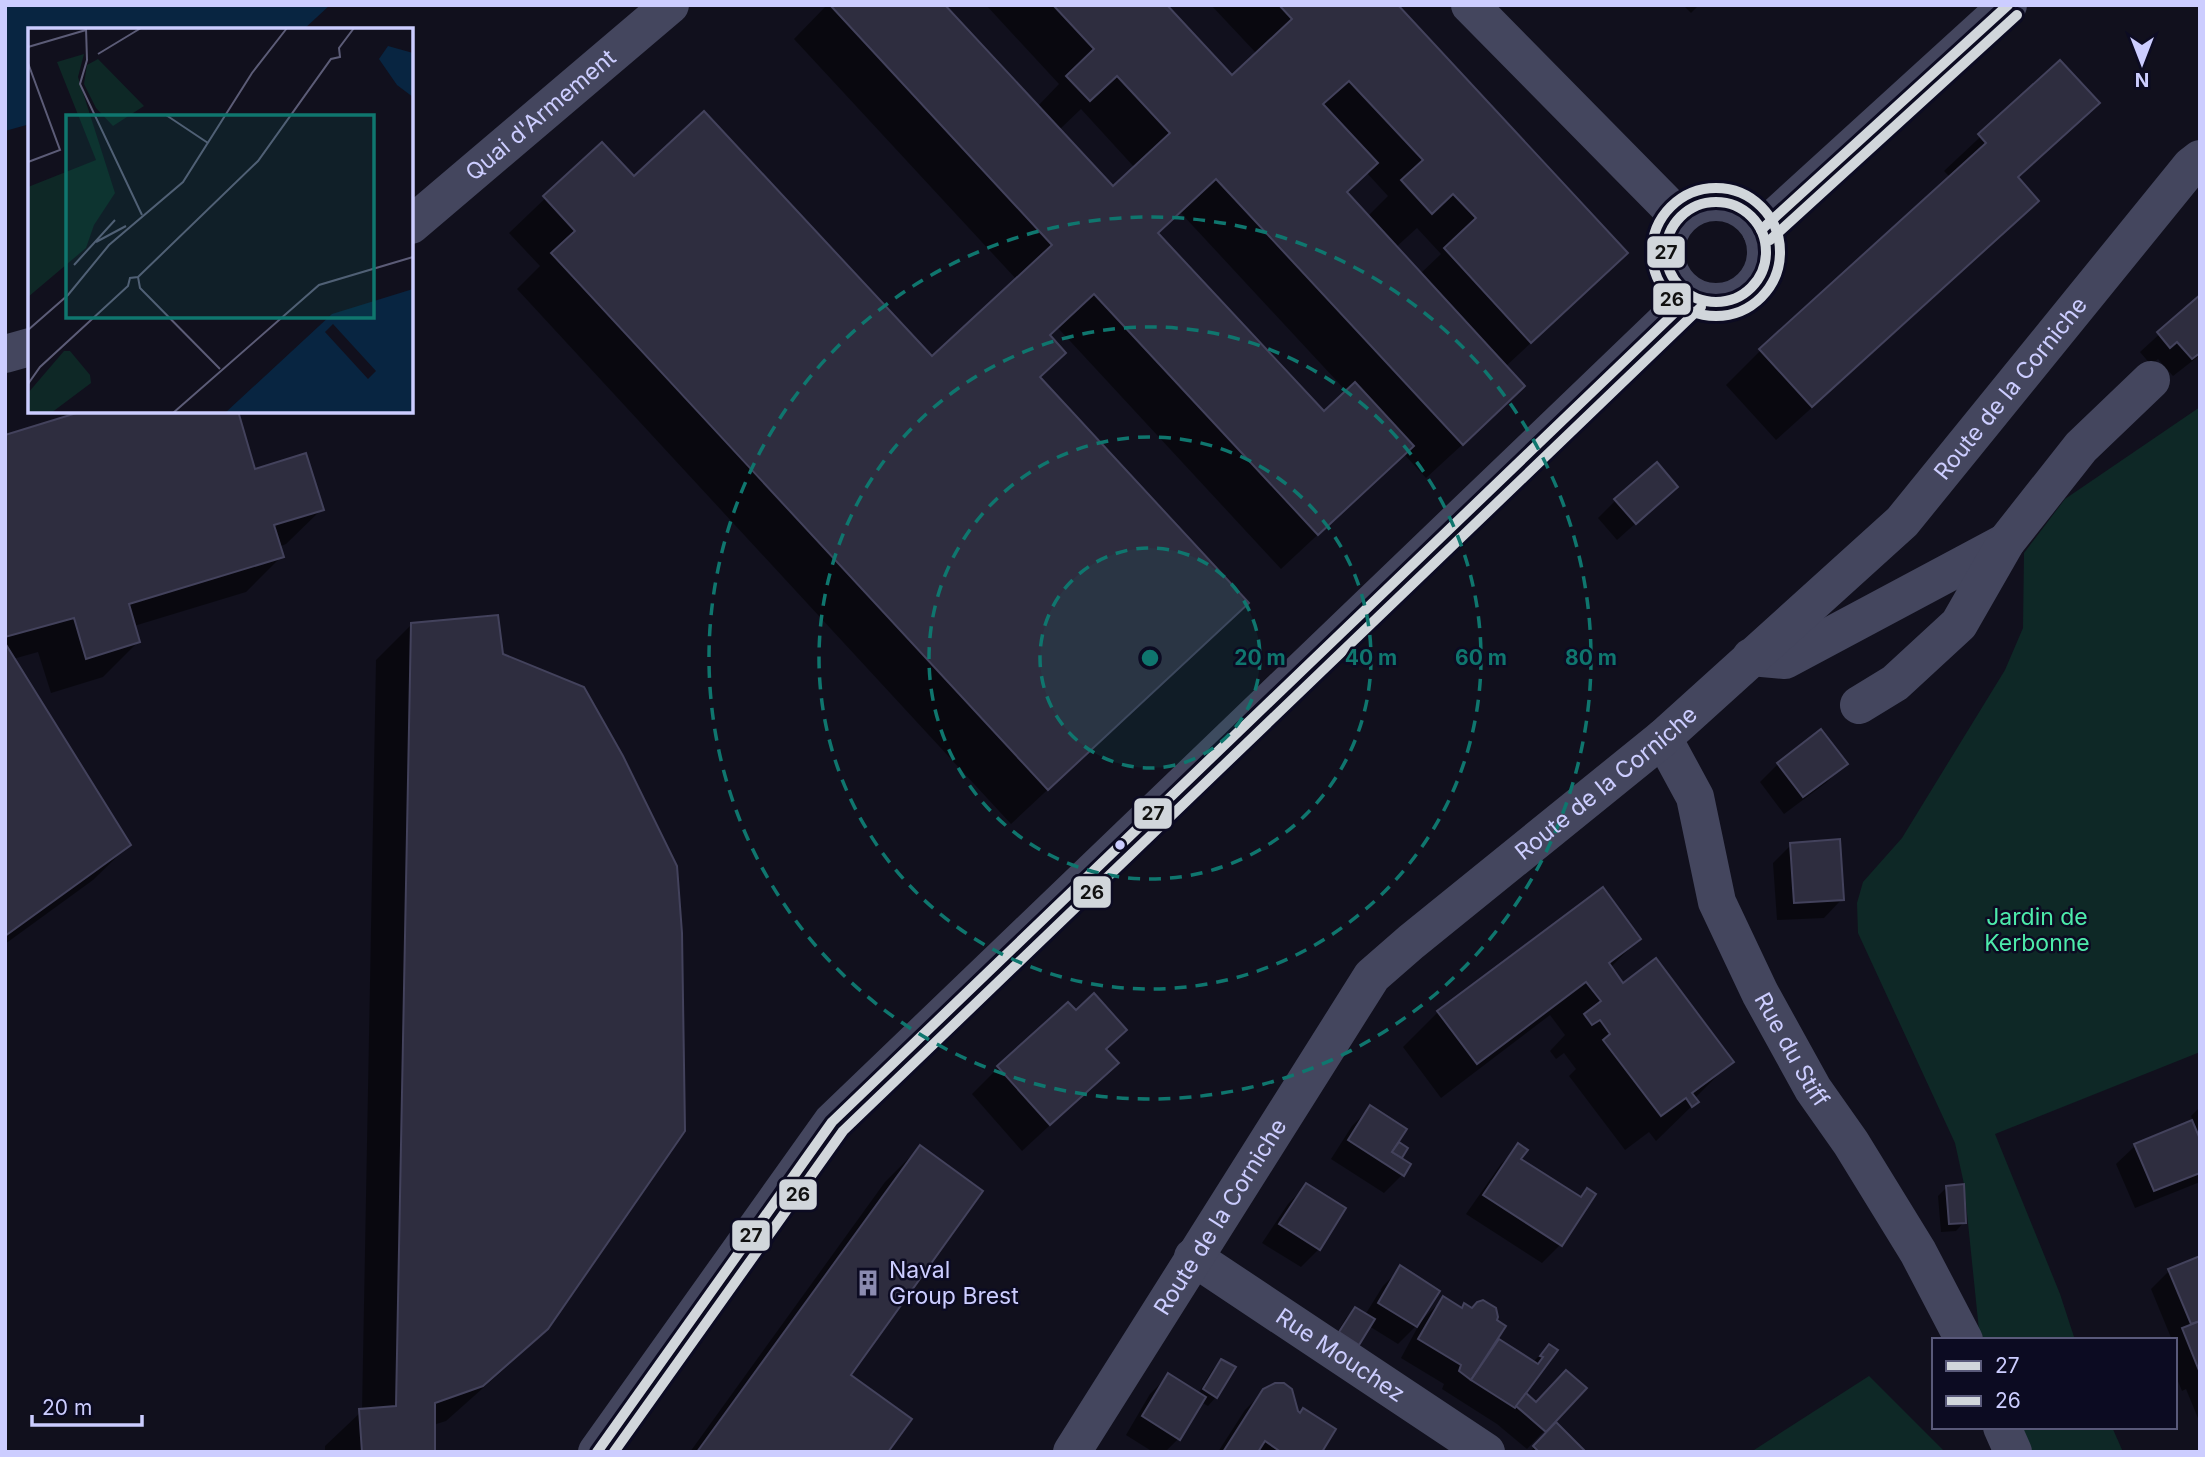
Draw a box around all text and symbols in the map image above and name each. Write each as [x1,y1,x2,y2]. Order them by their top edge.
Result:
inset map [28,28,413,413]
north arrow [2107,28,2177,98]
street label: Quai d'Armement [460,43,622,187]
text: N [2135,68,2149,91]
line badge: 27 [1646,235,1686,269]
text: 27 [1654,241,1678,264]
line badge: 26 [1652,282,1692,316]
text: 26 [1660,288,1684,311]
street label: Route de la Corniche [1928,291,2093,485]
text: 20 m [1234,645,1286,670]
text: 40 m [1345,645,1397,670]
text: 60 m [1455,645,1507,670]
text: 80 m [1565,645,1617,670]
centre of rings [1138,646,1162,670]
street label: Route de la Corniche [1510,700,1703,866]
line badge: 27 [1133,797,1173,830]
text: 27 [1141,802,1165,825]
unlabelled marker [1113,838,1127,852]
line badge: 26 [1072,875,1112,909]
text: 26 [1080,881,1104,904]
park label: Jardin de Kerbonne [1984,903,2090,957]
street label: Rue du Stiff [1749,988,1835,1113]
street label: Route de la Corniche [1148,1113,1293,1320]
line badge: 26 [778,1178,818,1211]
text: 26 [786,1183,810,1206]
line badge: 27 [731,1219,771,1252]
text: 27 [739,1224,763,1247]
place label: Naval Group Brest [889,1256,1019,1310]
building icon: Naval Group Brest [853,1268,883,1298]
street label: Rue Mouchez [1271,1302,1410,1408]
legend [1932,1338,2177,1429]
text: 27 [1995,1353,2020,1378]
scale bar [32,1384,142,1428]
text: 26 [1995,1388,2021,1413]
text: 20 m [42,1395,92,1420]

